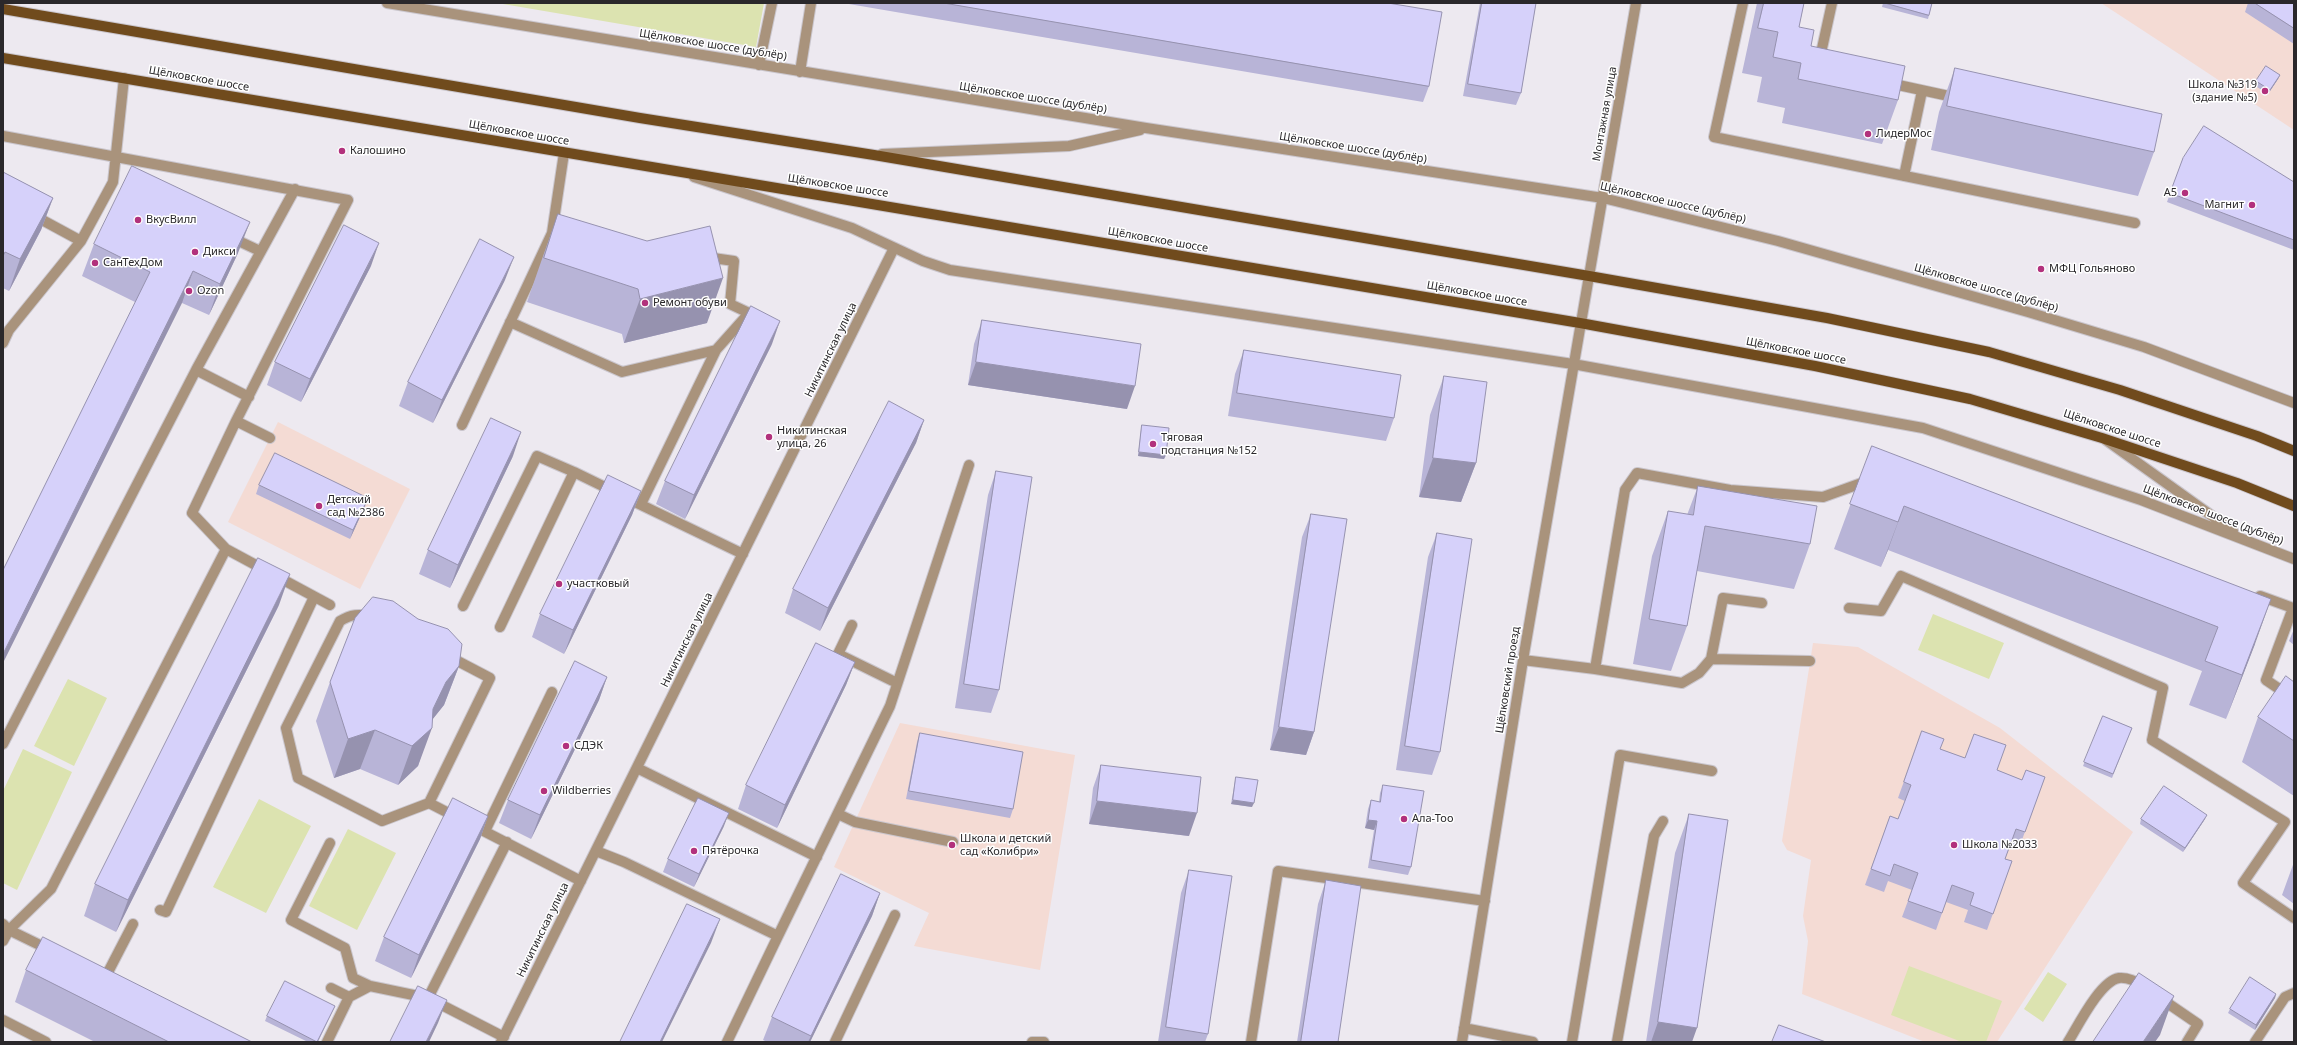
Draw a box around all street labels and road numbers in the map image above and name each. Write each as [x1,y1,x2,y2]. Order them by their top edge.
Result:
street label: Щёлковское шоссе (дублёр) [638,27,788,63]
street label: Щёлковское шоссе [148,64,250,94]
street label: Монтажная улица [1590,66,1620,162]
street label: Щёлковское шоссе (дублёр) [958,80,1108,116]
street label: Щёлковское шоссе [468,118,570,148]
street label: Щёлковское шоссе (дублёр) [1278,130,1428,166]
street label: Щёлковское шоссе [787,172,889,200]
street label: Щёлковское шоссе (дублёр) [1599,180,1747,226]
street label: Щёлковское шоссе [1107,225,1209,255]
street label: Щёлковское шоссе (дублёр) [1912,261,2060,315]
street label: Щёлковское шоссе [1426,279,1528,309]
street label: Никитинская улица [802,300,860,400]
street label: Щёлковское шоссе [1745,335,1847,367]
street label: Щёлковское шоссе [2062,407,2162,451]
street label: Щёлковское шоссе (дублёр) [2141,482,2285,548]
street label: Никитинская улица [658,590,716,690]
street label: Щёлковский проезд [1493,626,1523,734]
street label: Никитинская улица [514,880,572,980]

